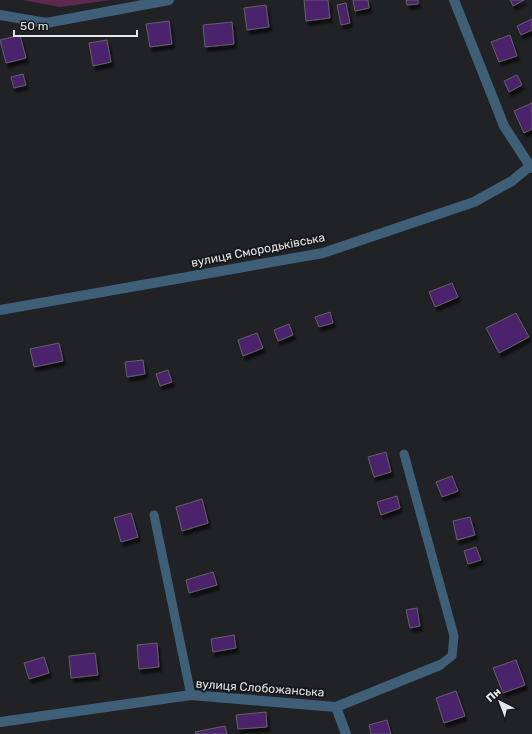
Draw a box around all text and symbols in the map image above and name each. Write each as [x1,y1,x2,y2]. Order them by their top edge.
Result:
scale bar [14,12,137,38]
text: 50 m [20,19,48,33]
street label: вулиця Смородьківська [190,230,326,270]
street label: вулиця Слобожанська [195,677,325,699]
north arrow [480,682,520,722]
text: Пн [484,685,504,705]

